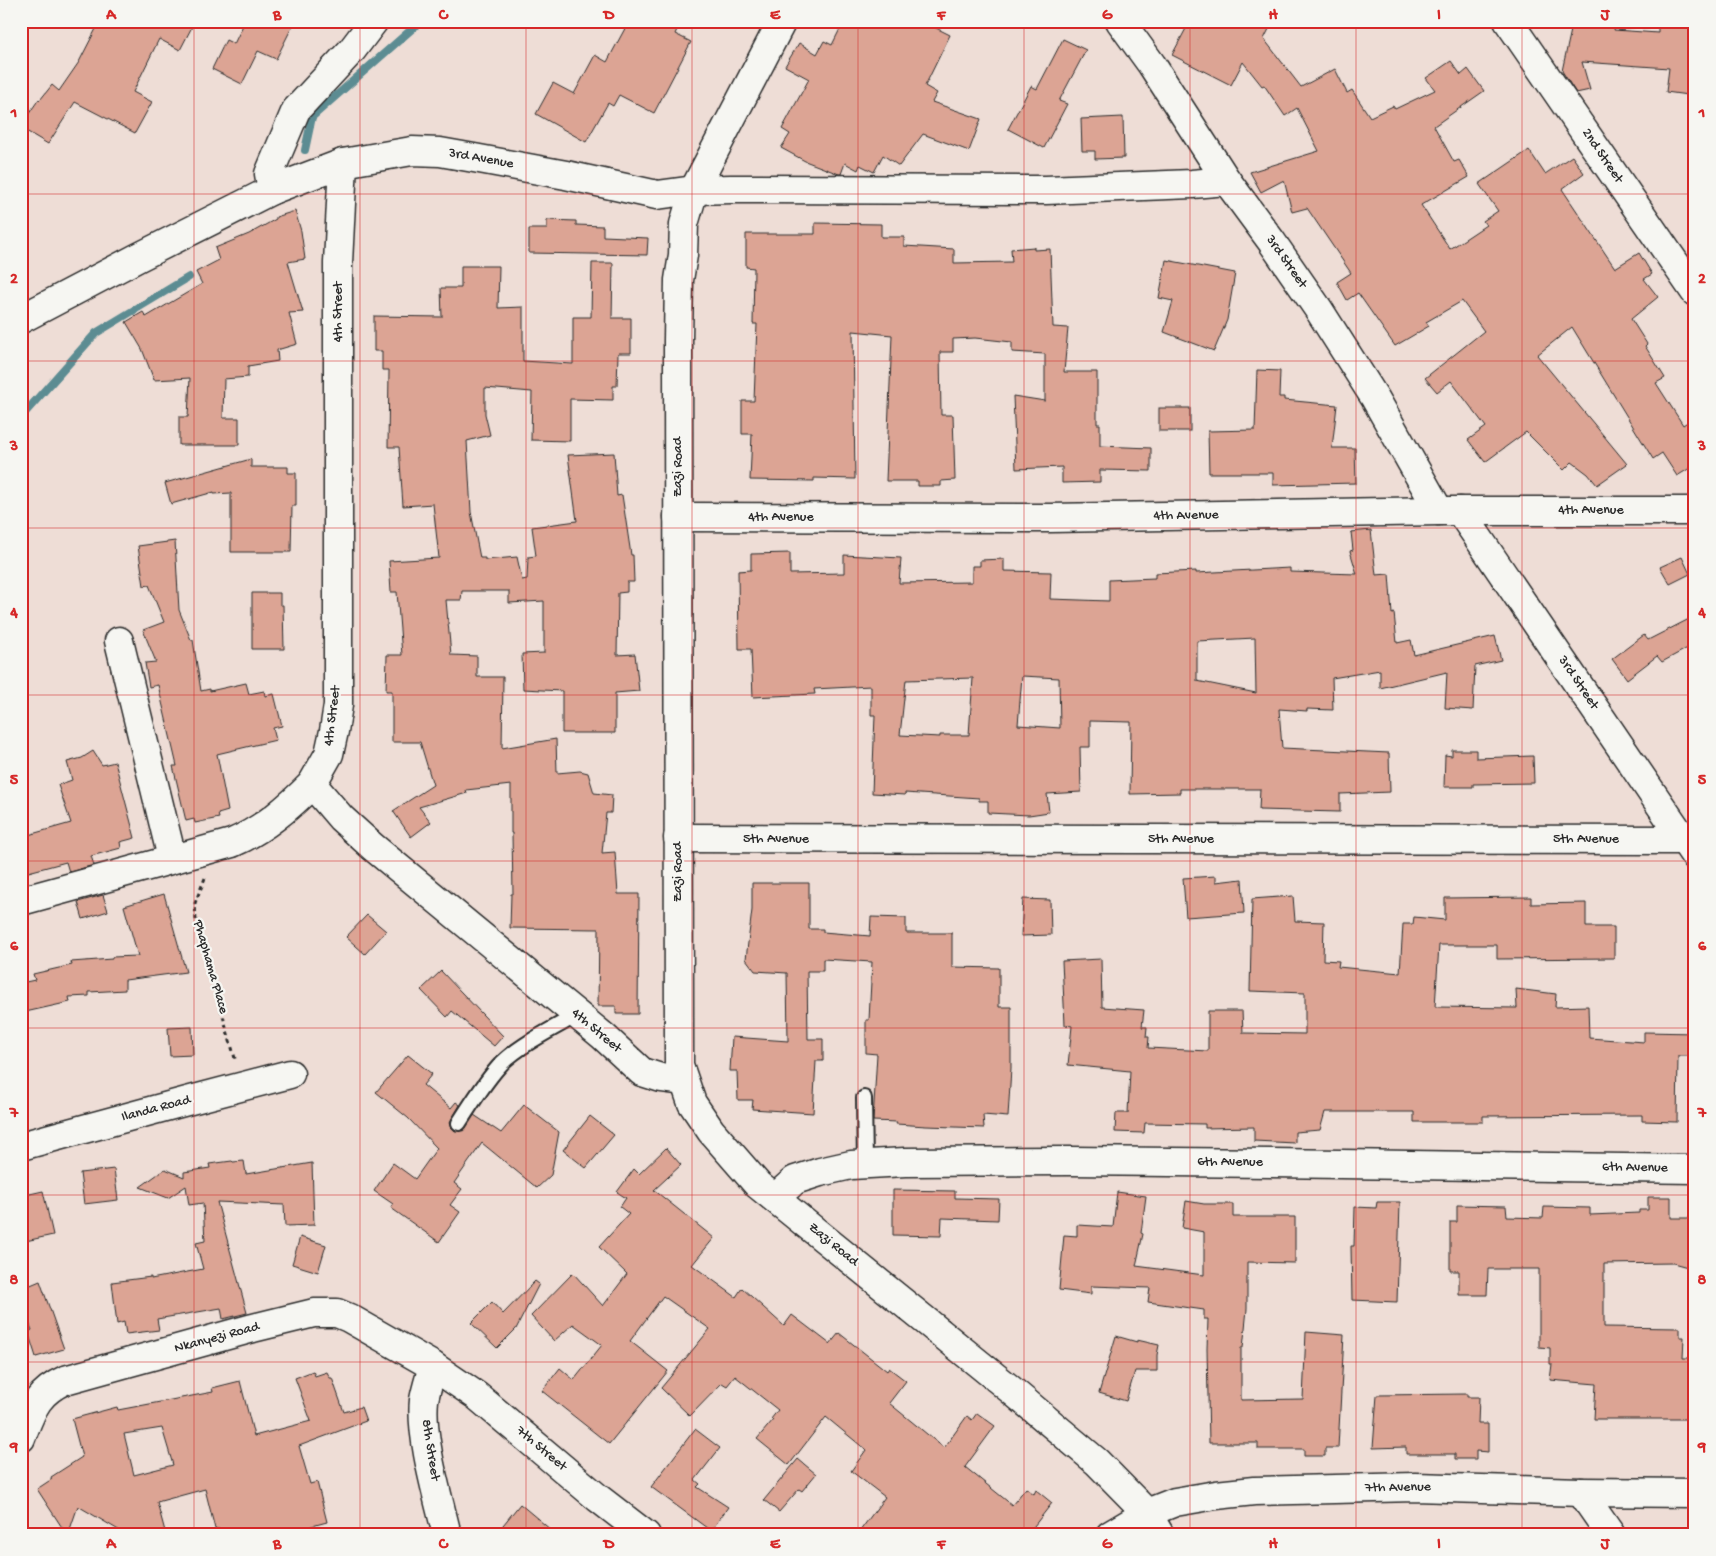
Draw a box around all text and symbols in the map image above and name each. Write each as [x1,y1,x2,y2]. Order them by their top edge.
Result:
text: A [105,7,117,26]
text: B [272,7,282,26]
text: C [438,7,449,26]
text: D [602,7,615,26]
text: E [770,7,781,26]
text: F [936,7,947,26]
text: G [1102,7,1113,26]
text: H [1268,7,1278,26]
text: I [1437,7,1441,26]
text: J [1600,7,1611,26]
text: 1 [10,105,17,124]
text: 1 [1698,105,1705,124]
street label: 2nd Street [1578,125,1627,188]
street label: 3rd Avenue [446,145,516,173]
street label: 3rd Street [1261,231,1311,293]
text: 2 [10,271,18,290]
text: 2 [1698,271,1706,290]
street label: 4th Street [330,280,347,342]
street label: Zazi Road [670,435,687,497]
text: 3 [9,438,18,457]
text: 3 [1697,438,1706,457]
street label: 4th Avenue [1558,502,1624,519]
street label: 4th Avenue [1153,507,1220,525]
street label: 4th Avenue [748,509,814,526]
text: 4 [9,605,18,624]
text: 4 [1697,605,1706,624]
street label: 3rd Street [1553,652,1603,714]
street label: 4th Street [321,684,345,747]
text: 5 [10,772,19,791]
text: 5 [1698,772,1707,791]
street label: 5th Avenue [743,831,810,848]
street label: 5th Avenue [1148,831,1215,848]
street label: 5th Avenue [1553,831,1620,848]
street label: Zazi Road [670,840,687,902]
street label: Phaphama Place [188,917,232,1017]
text: 6 [10,938,19,957]
text: 6 [1698,938,1707,957]
street label: 4th Street [567,1005,626,1058]
street label: Ilanda Road [120,1091,194,1126]
text: 7 [9,1105,19,1124]
text: 7 [1697,1105,1707,1124]
street label: 6th Avenue [1197,1154,1264,1171]
street label: 6th Avenue [1602,1159,1669,1177]
street label: Zazi Road [804,1220,863,1272]
text: 8 [10,1272,19,1291]
text: 8 [1698,1272,1707,1291]
street label: Nkanyezi Road [173,1318,263,1357]
street label: 8th Street [417,1418,443,1483]
street label: 7th Street [511,1422,571,1476]
text: 9 [9,1439,18,1458]
text: 9 [1697,1439,1706,1458]
street label: 7th Avenue [1364,1479,1432,1497]
text: A [105,1536,117,1555]
text: B [272,1536,282,1555]
text: C [438,1536,449,1555]
text: D [602,1536,615,1555]
text: E [770,1536,781,1555]
text: F [936,1536,947,1555]
text: G [1102,1536,1113,1555]
text: H [1268,1536,1278,1555]
text: I [1437,1536,1441,1555]
text: J [1600,1536,1611,1555]

